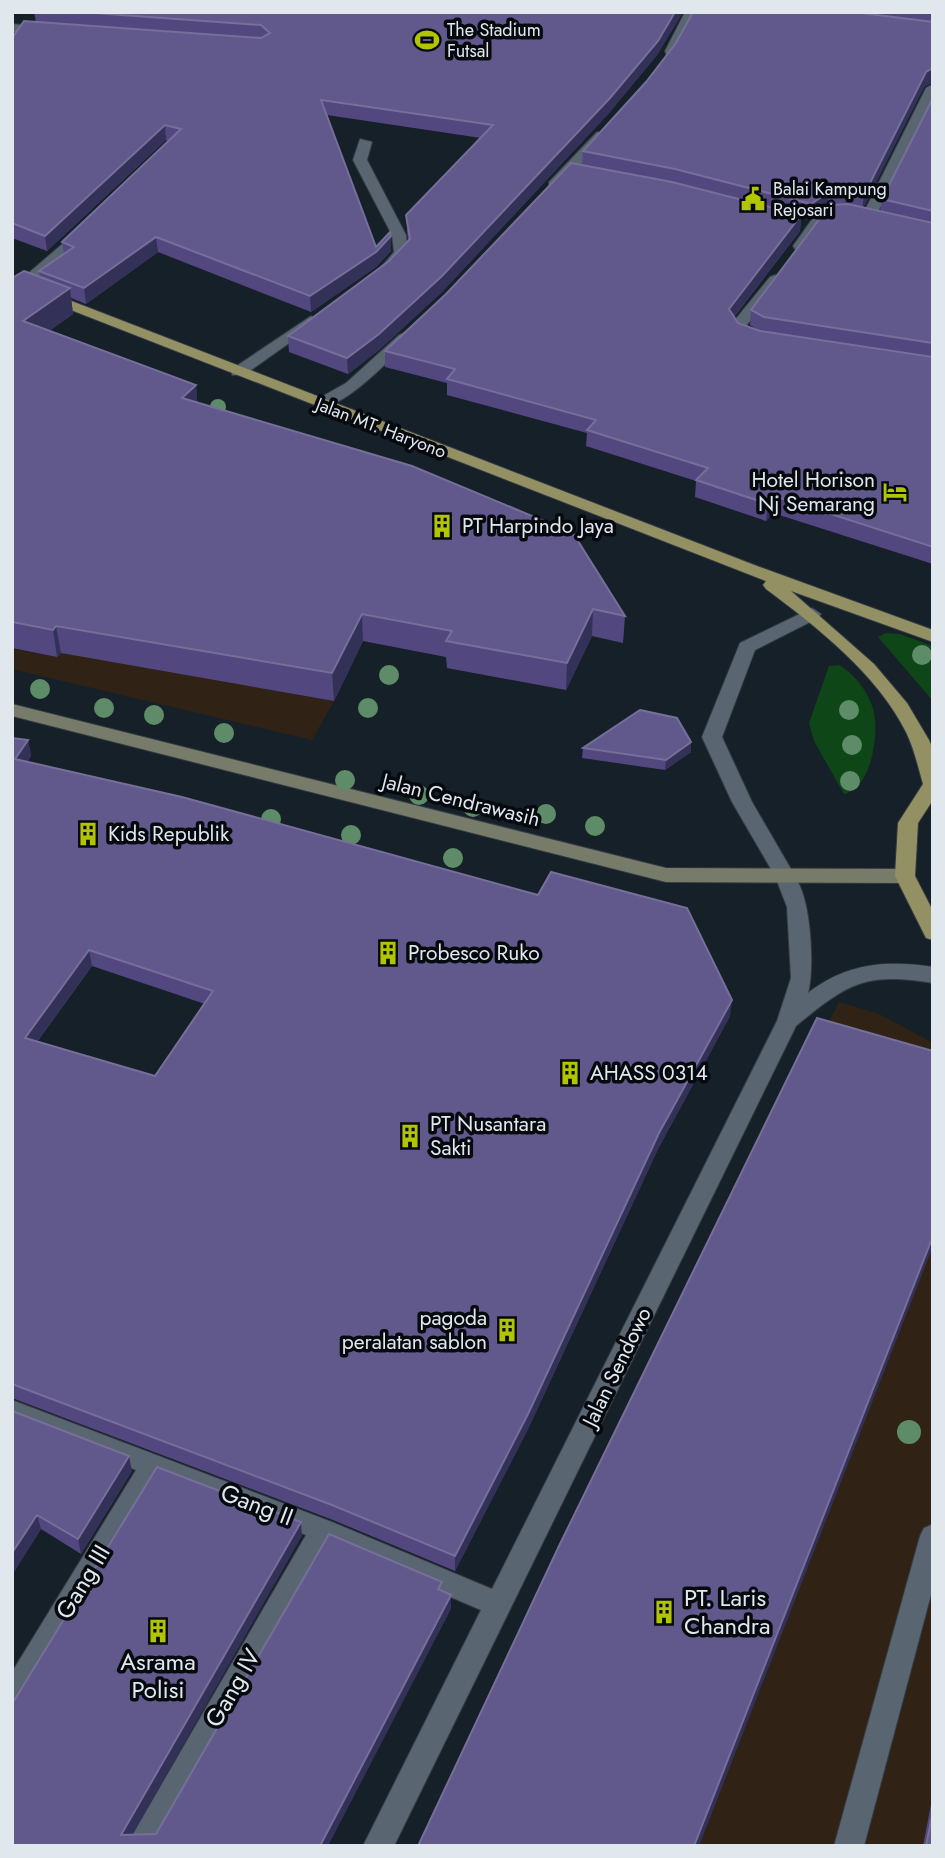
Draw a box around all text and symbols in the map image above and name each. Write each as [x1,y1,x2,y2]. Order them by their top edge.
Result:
place label: The Stadium Futsal [447,17,541,64]
sports icon: The Stadium Futsal [413,26,441,54]
place label: Balai Kampung Rejosari [773,176,887,223]
public building icon: Balai Kampung Rejosari [739,185,767,213]
street label: Jalan MT. Haryono [310,390,450,465]
place label: Hotel Horison Nj Semarang [751,465,875,519]
hotel icon: Hotel Horison Nj Semarang [881,478,909,506]
place label: PT Harpindo Jaya [462,511,614,541]
building icon: PT Harpindo Jaya [428,512,456,540]
street label: Jalan Cendrawasih [376,765,543,834]
place label: Kids Republik [108,819,230,849]
building icon: Kids Republik [74,820,102,848]
place label: Probesco Ruko [408,938,540,968]
building icon: Probesco Ruko [374,939,402,967]
place label: AHASS 0314 [590,1058,708,1088]
building icon: AHASS 0314 [556,1059,584,1087]
place label: PT Nusantara Sakti [430,1109,546,1163]
building icon: PT Nusantara Sakti [396,1122,424,1150]
street label: Jalan Sendowo [574,1302,659,1434]
place label: pagoda peralatan sablon [342,1303,487,1357]
building icon: pagoda peralatan sablon [493,1316,521,1344]
street label: Gang II [216,1475,299,1534]
street label: Gang III [47,1538,118,1626]
place label: PT. Laris Chandra [684,1580,771,1643]
building icon: PT. Laris Chandra [650,1598,678,1626]
building icon: Asrama Polisi [144,1617,172,1645]
street label: Gang IV [196,1642,269,1733]
place label: Asrama Polisi [120,1644,196,1707]

